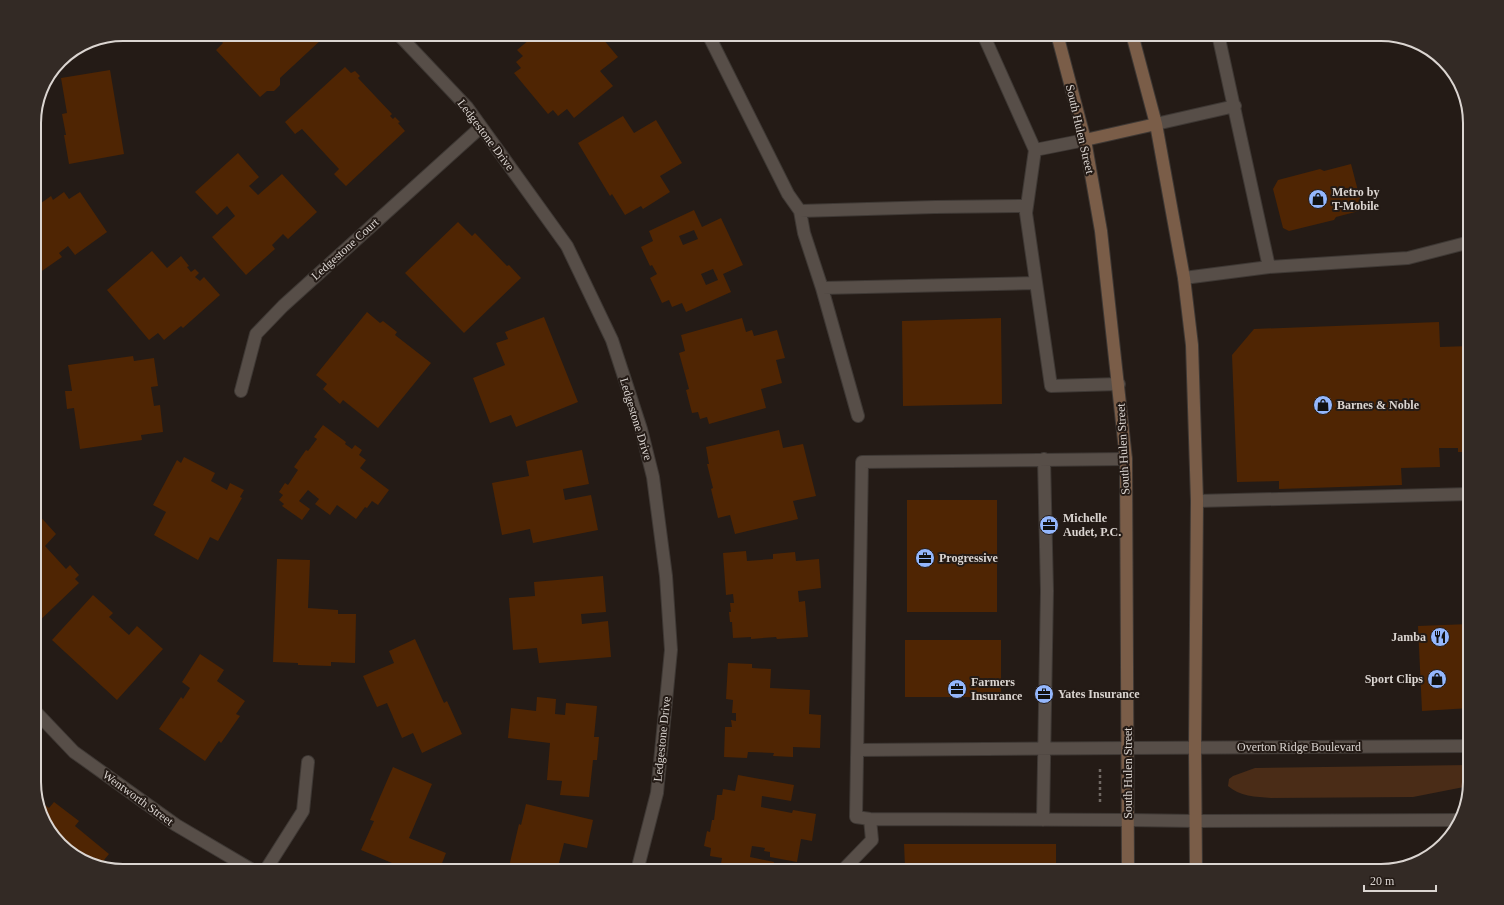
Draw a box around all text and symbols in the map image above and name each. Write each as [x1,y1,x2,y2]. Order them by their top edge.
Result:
street label: South Hulen Street [1063,83,1097,176]
street label: Ledgestone Drive [455,97,517,173]
place label: Metro by T-Mobile [1332,185,1380,213]
shop icon: Metro by T-Mobile [1307,188,1329,210]
street label: Ledgestone Court [308,215,382,283]
street label: Ledgestone Drive [617,376,655,462]
shop icon: Barnes & Noble [1312,394,1334,416]
place label: Barnes & Noble [1337,398,1420,412]
street label: South Hulen Street [1114,402,1132,495]
place label: Michelle Audet, P.C. [1063,511,1121,539]
office icon: Michelle Audet, P.C. [1038,514,1060,536]
office icon: Progressive [914,547,936,569]
place label: Progressive [939,551,999,565]
restaurant icon: Jamba [1429,626,1451,648]
place label: Jamba [1391,630,1426,644]
shop icon: Sport Clips [1426,668,1448,690]
place label: Sport Clips [1365,672,1423,686]
place label: Farmers Insurance [971,675,1023,703]
office icon: Farmers Insurance [946,678,968,700]
office icon: Yates Insurance [1033,683,1055,705]
place label: Yates Insurance [1058,687,1140,701]
street label: Ledgestone Drive [651,696,673,782]
street label: South Hulen Street [1121,727,1135,819]
street label: Overton Ridge Boulevard [1237,740,1361,754]
street label: Wentworth Street [100,768,177,829]
scale bar [1364,867,1436,893]
text: 20 m [1370,874,1395,888]

